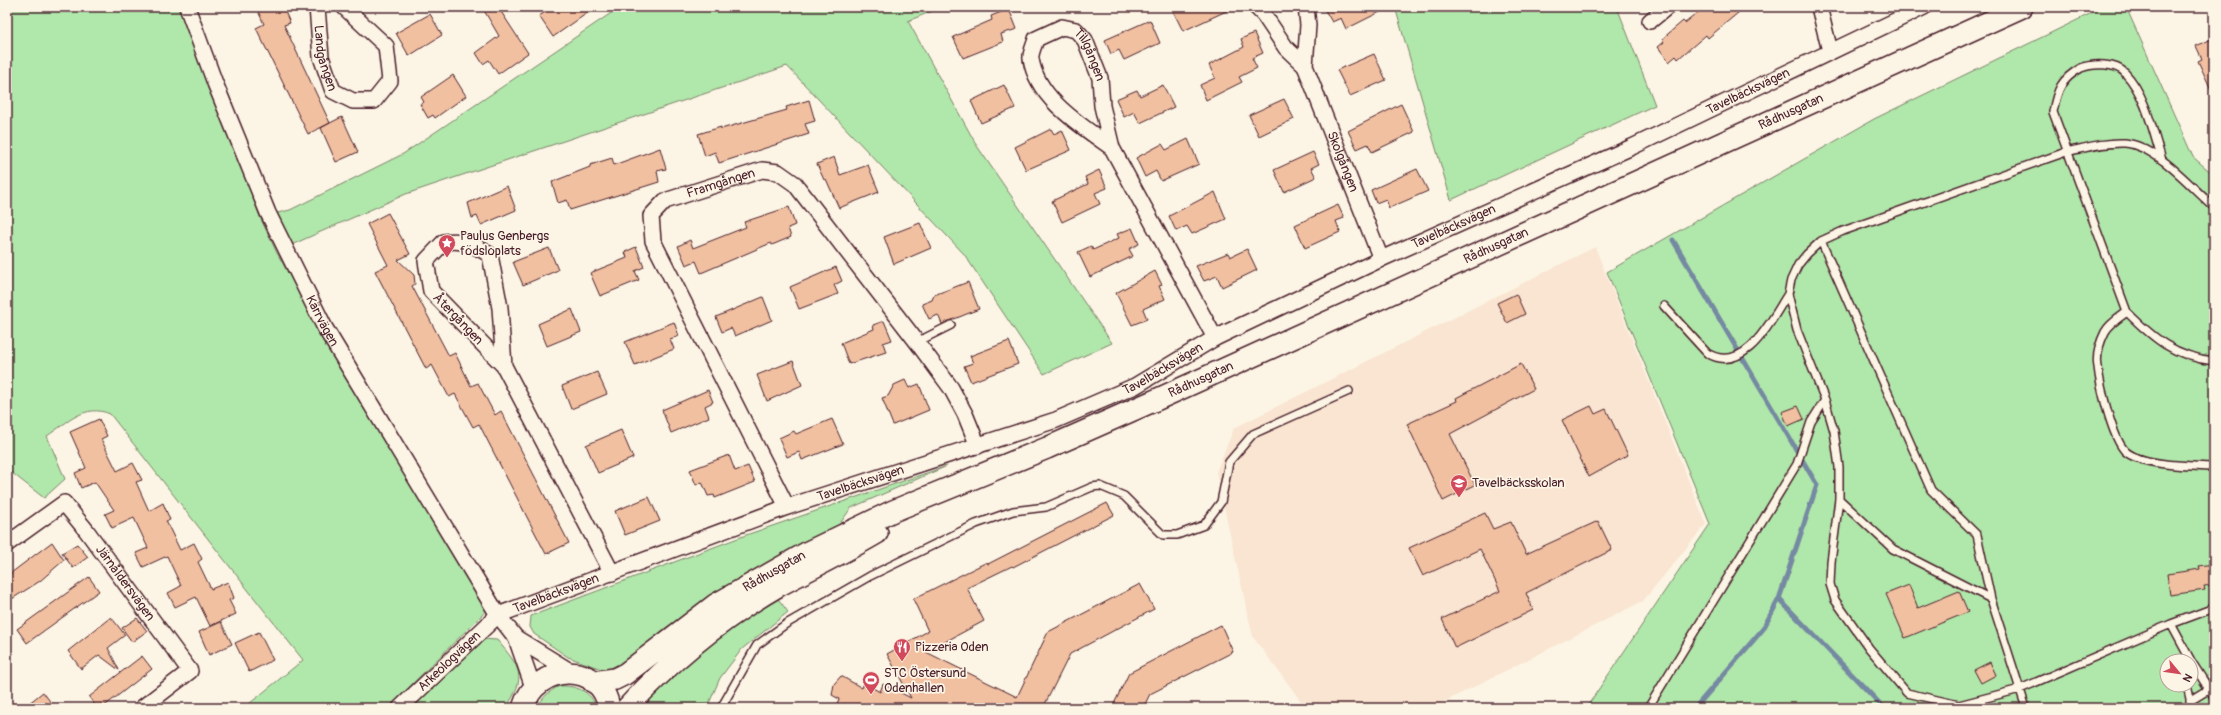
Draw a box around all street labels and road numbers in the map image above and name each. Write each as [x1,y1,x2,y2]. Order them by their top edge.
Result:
street label: Landgången [310,25,340,93]
street label: Tillgången [1070,25,1108,83]
street label: Tavelbäcksvägen [1704,65,1792,118]
street label: Rådhusgatan [1756,90,1826,133]
street label: Skolgången [1324,129,1362,194]
street label: Framgången [685,165,757,202]
street label: Tavelbäcksvägen [1409,201,1498,252]
street label: Rådhusgatan [1461,224,1531,267]
street label: Återgången [429,290,487,348]
street label: Kärrvägen [302,293,342,349]
street label: Tavelbäcksvägen [1120,339,1206,398]
street label: Rådhusgatan [1166,358,1236,401]
street label: Tavelbäcksvägen [815,462,906,505]
street label: Järnåldersvägen [92,542,158,624]
street label: Rådhusgatan [740,547,808,595]
street label: Tavelbäcksvägen [511,570,601,617]
street label: Arkeologvägen [415,628,484,695]

